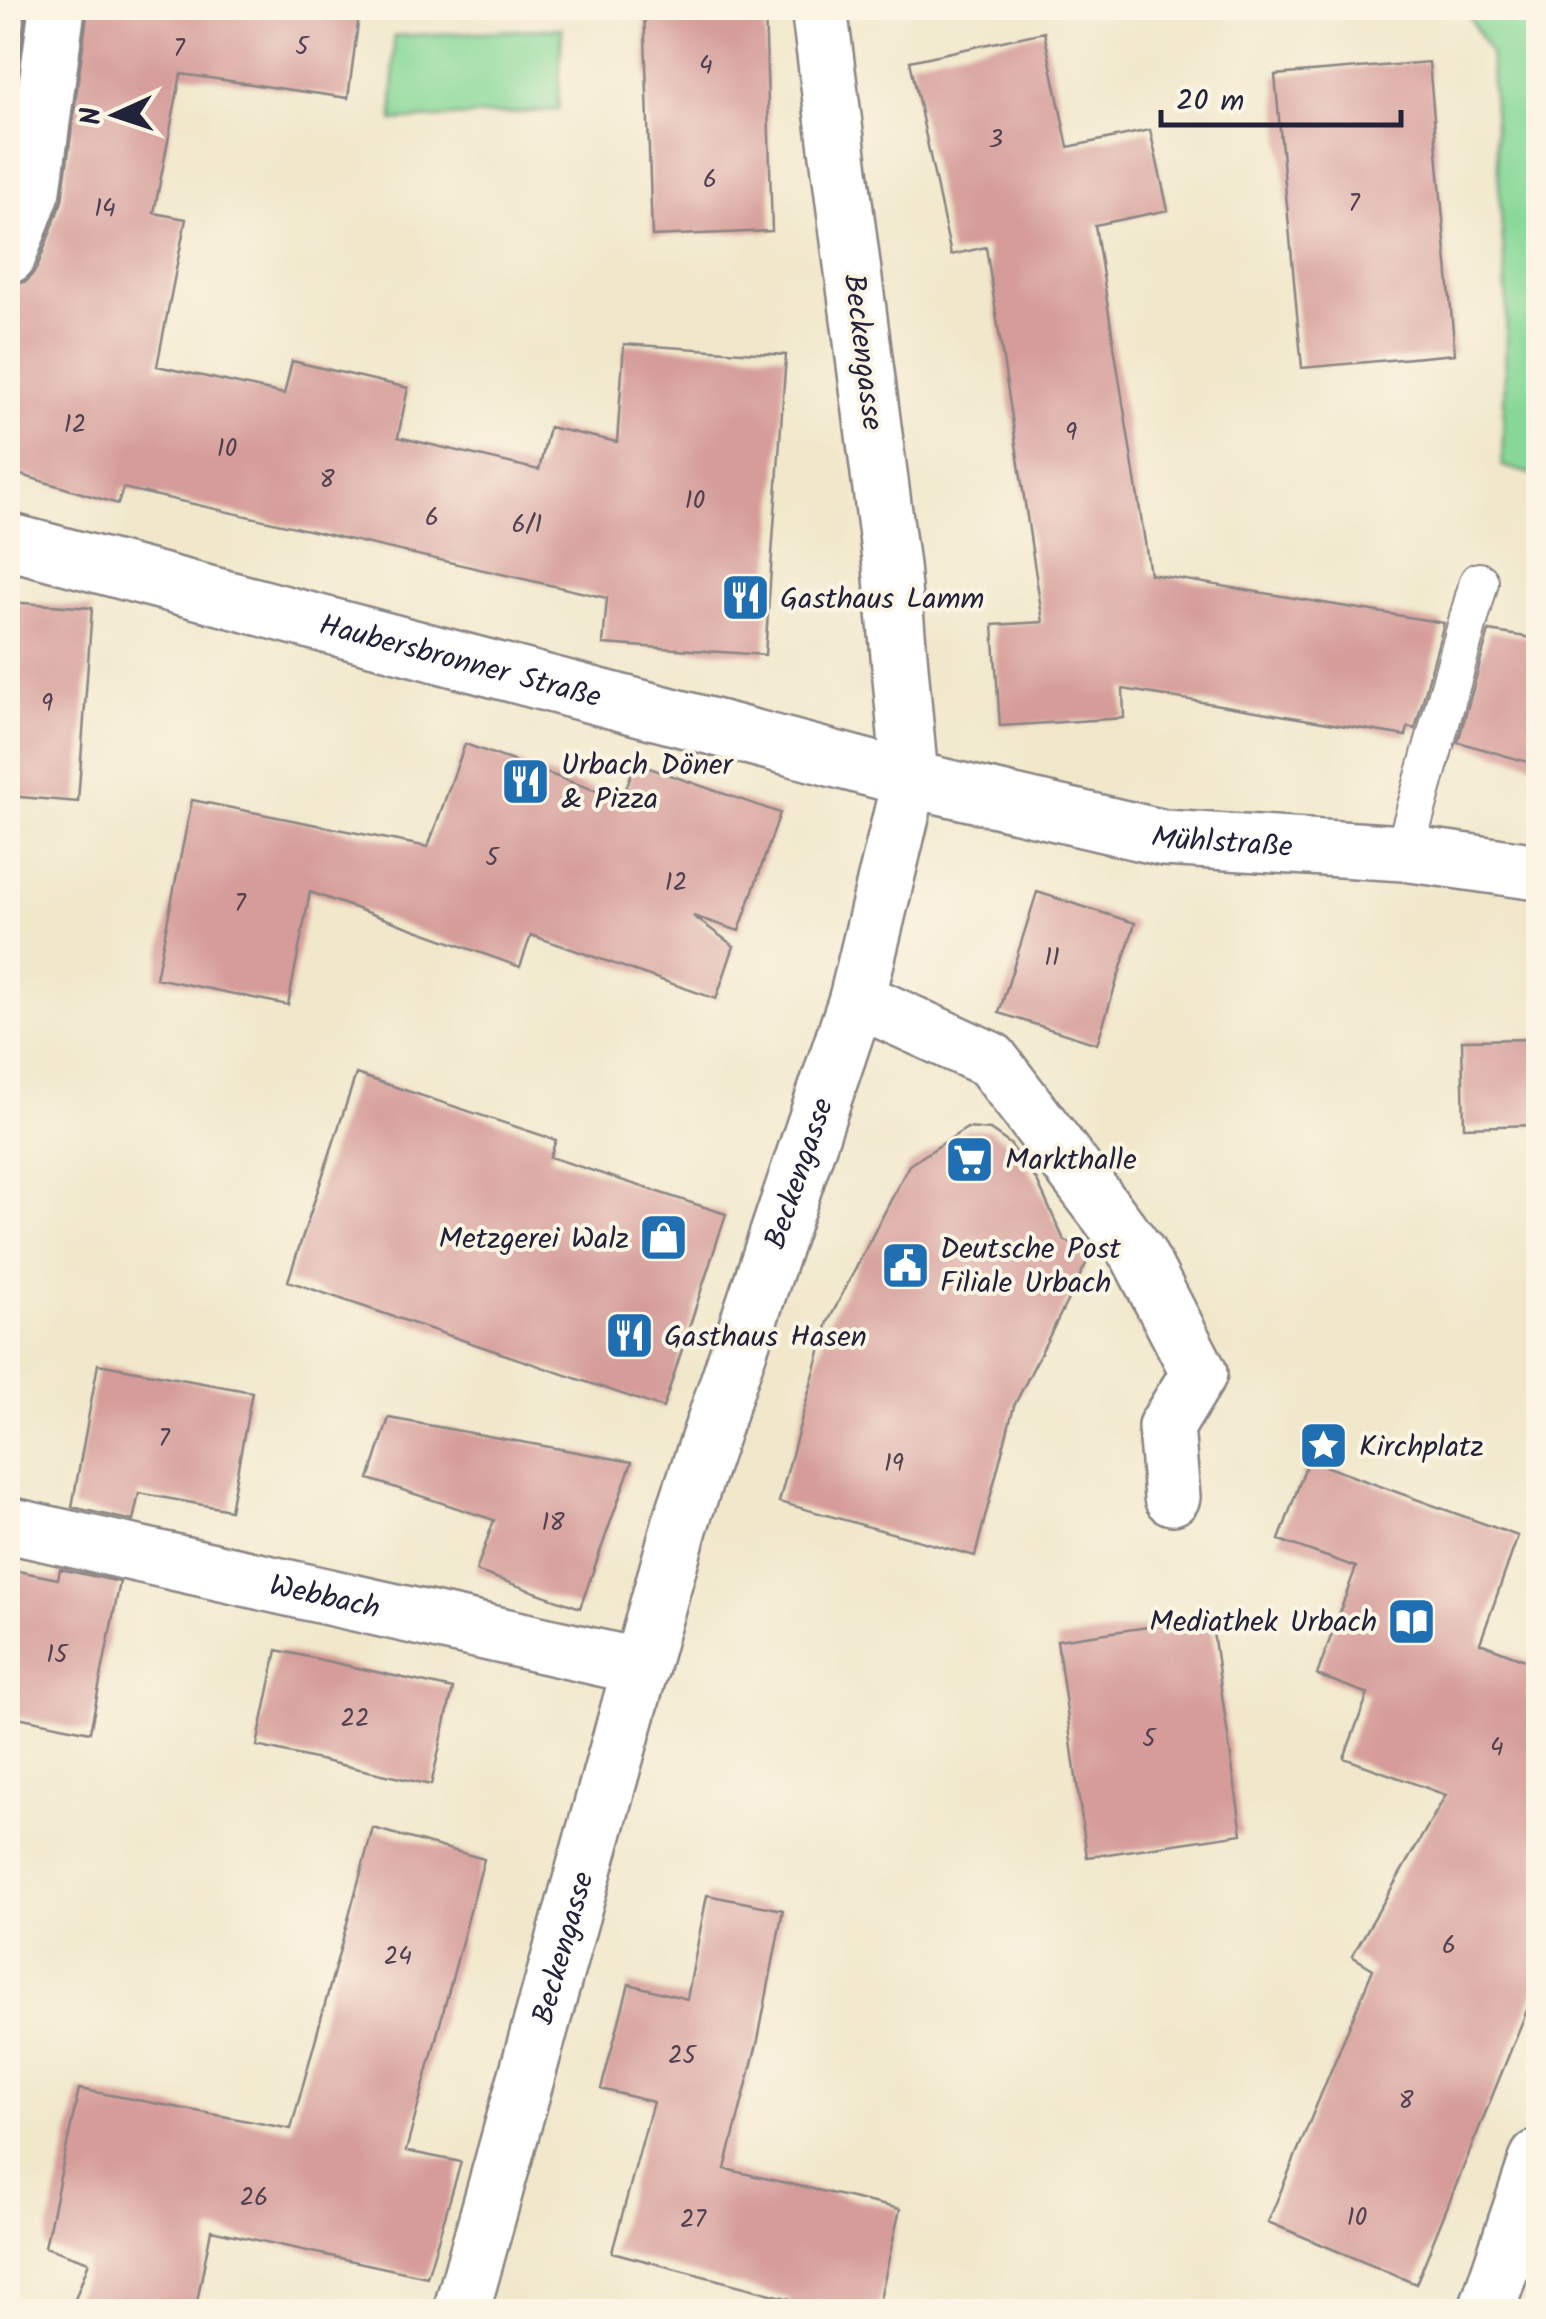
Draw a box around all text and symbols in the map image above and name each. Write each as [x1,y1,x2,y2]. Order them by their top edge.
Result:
house number: 5 [295,27,310,67]
house number: 7 [173,29,186,69]
house number: 4 [699,46,713,86]
north arrow [65,65,165,165]
scale bar [1161,65,1401,127]
text: 20 m [1176,78,1244,126]
text: N [70,106,115,126]
house number: 3 [989,120,1003,160]
house number: 6 [703,160,717,200]
house number: 7 [1348,184,1361,224]
house number: 14 [94,189,116,229]
street label: Beckengasse [829,271,895,433]
house number: 12 [64,405,86,445]
house number: 9 [1065,413,1077,453]
house number: 10 [217,429,237,469]
house number: 8 [319,460,335,500]
house number: 10 [685,481,705,521]
house number: 6 [425,498,439,538]
house number: 6/1 [512,505,542,545]
restaurant icon: Gasthaus Lamm [719,572,771,624]
place label: Gasthaus Lamm [780,576,984,624]
street label: Haubersbronner Straße [314,602,606,723]
house number: 9 [41,684,53,724]
place label: Urbach Döner & Pizza [561,742,735,824]
restaurant icon: Urbach Döner & Pizza [500,755,552,807]
street label: Mühlstraße [1146,814,1294,872]
house number: 5 [485,838,500,878]
house number: 12 [665,863,687,903]
house number: 7 [234,884,247,924]
house number: 11 [1044,938,1060,978]
street label: Beckengasse [752,1092,848,1256]
supermarket icon: Markthalle [944,1133,996,1185]
place label: Markthalle [1005,1137,1137,1185]
shop icon: Metzgerei Walz [638,1212,690,1264]
place label: Metzgerei Walz [439,1216,629,1264]
place label: Deutsche Post Filiale Urbach [940,1226,1121,1308]
public building icon: Deutsche Post Filiale Urbach [879,1239,931,1291]
restaurant icon: Gasthaus Hasen [603,1310,655,1362]
place label: Gasthaus Hasen [664,1314,867,1362]
house number: 7 [158,1419,171,1459]
place icon: Kirchplatz [1298,1420,1350,1472]
place label: Kirchplatz [1359,1424,1484,1472]
house number: 19 [884,1444,904,1484]
house number: 18 [542,1503,565,1543]
street label: Webbach [265,1562,385,1634]
library icon: Mediathek Urbach [1386,1595,1438,1647]
place label: Mediathek Urbach [1149,1599,1377,1647]
house number: 15 [46,1635,69,1675]
house number: 22 [340,1699,370,1739]
house number: 5 [1142,1719,1157,1759]
house number: 4 [1490,1728,1504,1768]
street label: Beckengasse [520,1866,608,2030]
house number: 6 [1442,1926,1456,1966]
house number: 24 [384,1937,412,1977]
house number: 25 [668,2036,698,2076]
house number: 8 [1398,2081,1414,2121]
house number: 26 [240,2178,268,2218]
house number: 10 [1347,2198,1367,2238]
house number: 27 [680,2200,707,2240]

